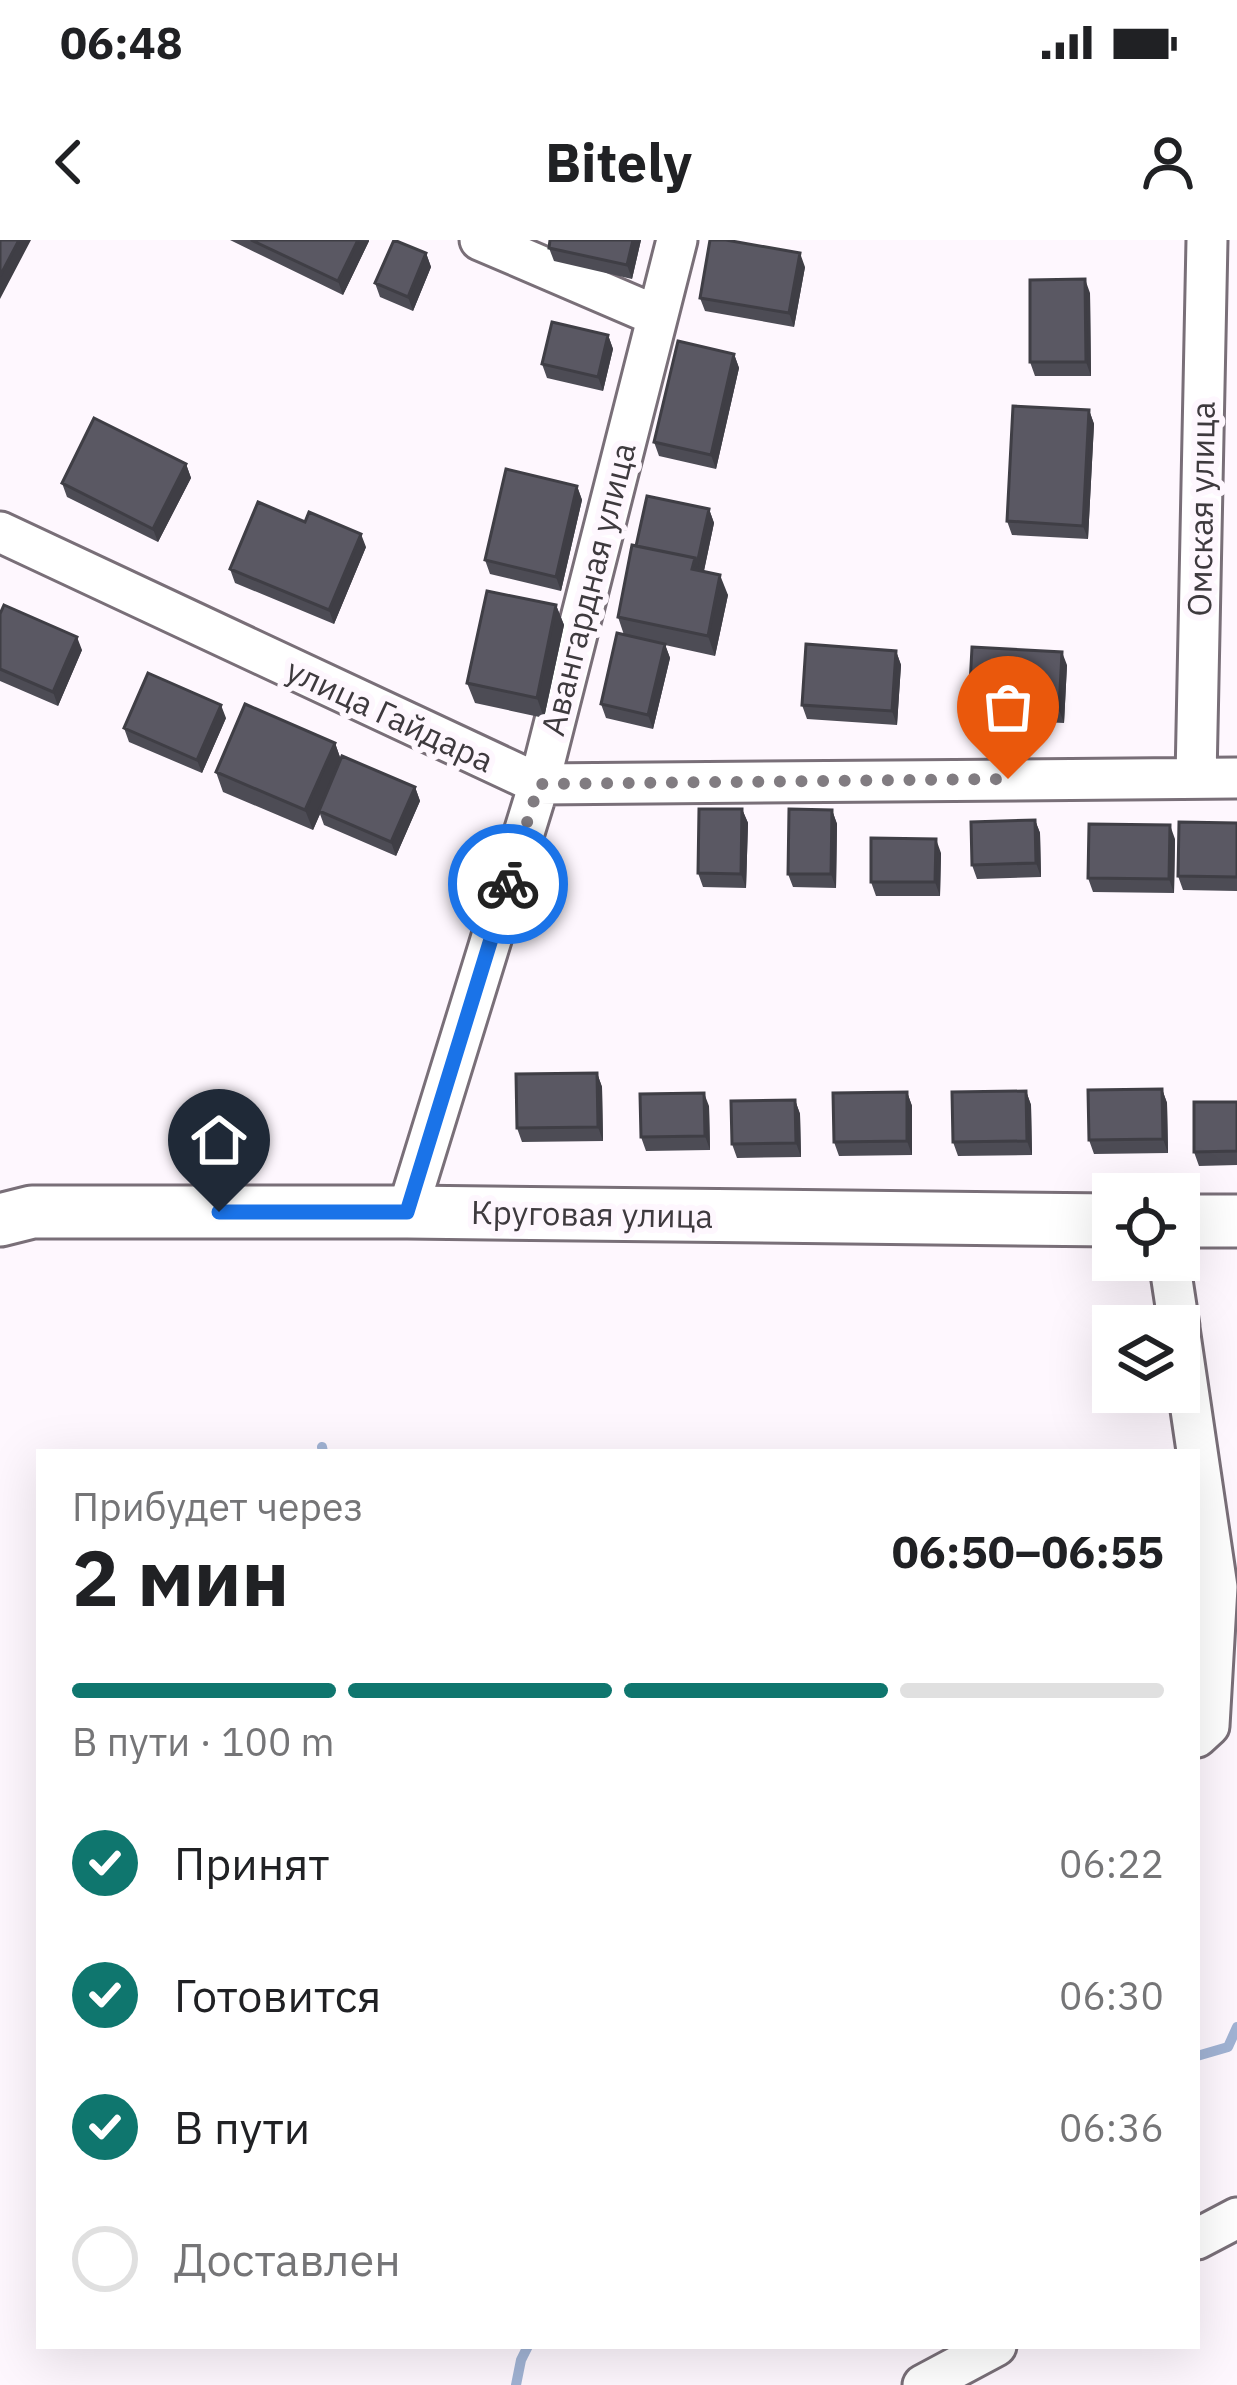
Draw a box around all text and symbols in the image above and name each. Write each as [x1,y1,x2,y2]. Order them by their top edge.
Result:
text: 06:48 [60,13,183,71]
text: Bitely [545,127,692,197]
icon: back [36,129,102,195]
icon: person [1135,129,1201,195]
street label: Омская улица [1177,401,1224,617]
street label: Авангардная улица [530,438,645,740]
street label: улица Гайдара [280,648,501,781]
pin [957,656,1059,779]
icon: bag [975,674,1041,740]
courier [448,824,568,944]
icon: bike [475,851,541,917]
pin [168,1089,270,1212]
icon: home [186,1107,252,1173]
map controls [1092,1173,1200,1413]
button: locate [1092,1173,1200,1281]
street label: Круговая улица [471,1190,713,1237]
button: layers [1092,1305,1200,1413]
text: Прибудет через [72,1481,363,1532]
text: 06:50–06:55 [892,1522,1164,1580]
text: 2 мин [72,1526,289,1627]
text: В пути · 100 m [72,1716,335,1767]
icon: check [72,1830,138,1896]
text: Принят [174,1834,330,1892]
text: 06:22 [1059,1838,1164,1889]
icon: check [72,1962,138,2028]
text: Готовится [174,1966,381,2024]
text: 06:30 [1059,1970,1164,2021]
icon: check [72,2094,138,2160]
text: В пути [174,2098,310,2156]
text: 06:36 [1059,2102,1164,2153]
text: Доставлен [174,2230,401,2288]

